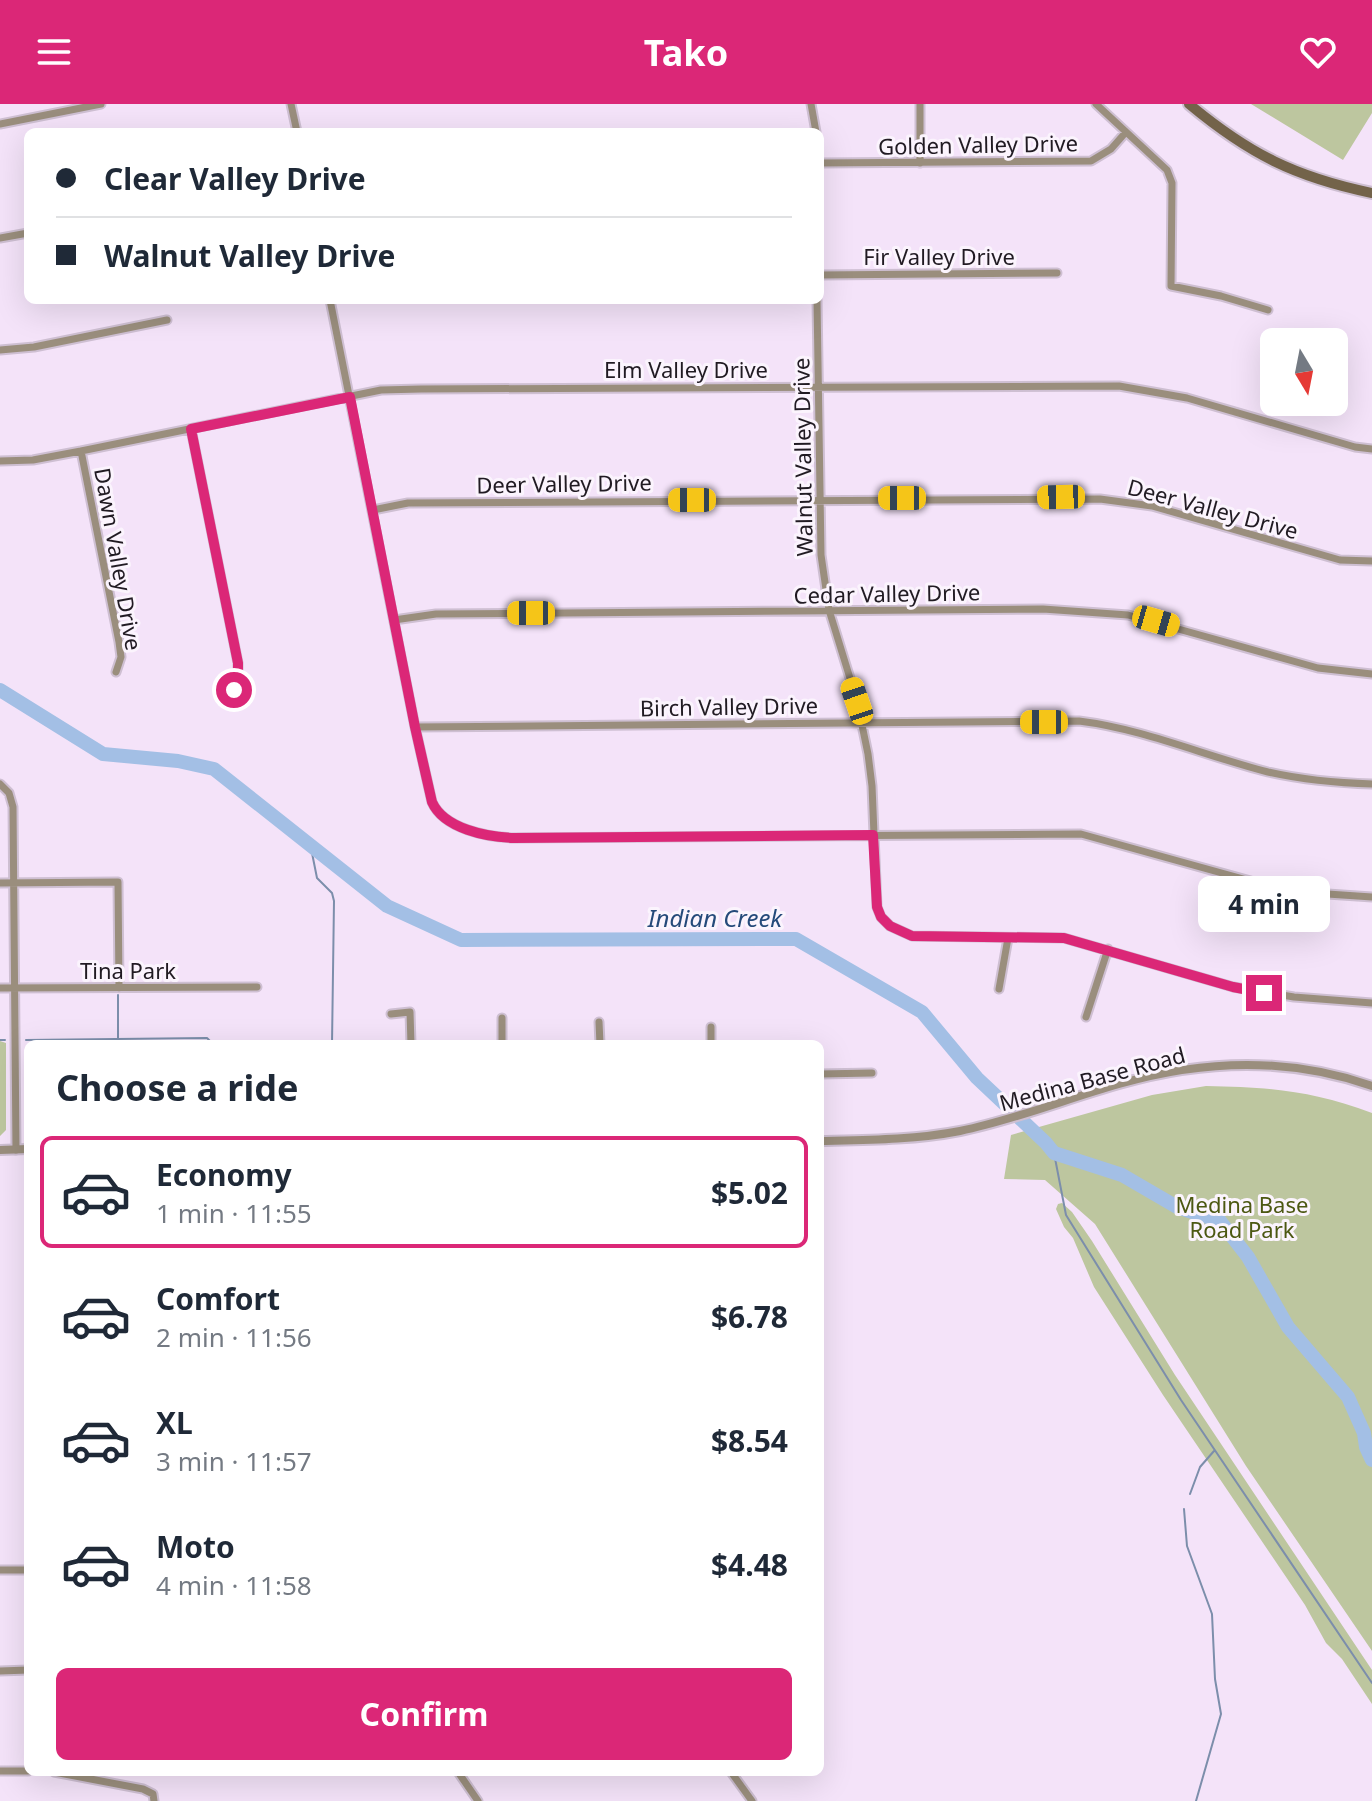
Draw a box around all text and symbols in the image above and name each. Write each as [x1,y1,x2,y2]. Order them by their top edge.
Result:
text: Tako [644,28,728,77]
icon: menu [32,30,76,74]
icon: heart [1296,30,1340,74]
street label: Golden Valley Drive [878,127,1078,161]
text: Clear Valley Drive [104,158,366,199]
text: Walnut Valley Drive [104,235,396,276]
street label: Fir Valley Drive [863,241,1015,271]
north arrow [1260,328,1348,416]
map controls [1260,328,1348,416]
street label: Elm Valley Drive [604,354,768,384]
street label: Walnut Valley Drive [785,357,819,557]
street label: Dawn Valley Drive [88,465,150,653]
street label: Deer Valley Drive [476,466,652,500]
street label: Deer Valley Drive [1124,471,1302,545]
car [1037,485,1085,509]
car [878,486,926,510]
car [668,488,716,512]
street label: Cedar Valley Drive [793,576,981,610]
car [507,601,555,625]
car [1130,603,1182,639]
route start [216,672,252,708]
car [838,674,876,728]
street label: Birch Valley Drive [640,689,818,723]
car [1020,710,1068,734]
callout: 4 min [1198,877,1330,933]
text: 4 min [1228,886,1300,922]
water label: Indian Creek [647,901,783,934]
street label: Tina Park [80,955,176,985]
route end [1246,975,1282,1011]
street label: Medina Base Road [996,1039,1188,1117]
text: Choose a ride [56,1063,298,1112]
text: Economy [156,1154,292,1195]
icon: car [60,1156,132,1228]
text: $5.02 [711,1172,788,1213]
park label: Medina Base Road Park [1176,1189,1308,1244]
text: 1 min · 11:55 [156,1195,312,1231]
text: Comfort [156,1278,280,1319]
icon: car [60,1280,132,1352]
text: $6.78 [711,1296,788,1337]
text: 2 min · 11:56 [156,1319,312,1355]
text: XL [156,1402,193,1443]
icon: car [60,1404,132,1476]
text: $8.54 [711,1420,788,1461]
text: 3 min · 11:57 [156,1443,312,1479]
text: Moto [156,1526,235,1567]
icon: car [60,1528,132,1600]
text: $4.48 [711,1544,788,1585]
text: 4 min · 11:58 [156,1567,312,1603]
button: Confirm [56,1668,792,1760]

